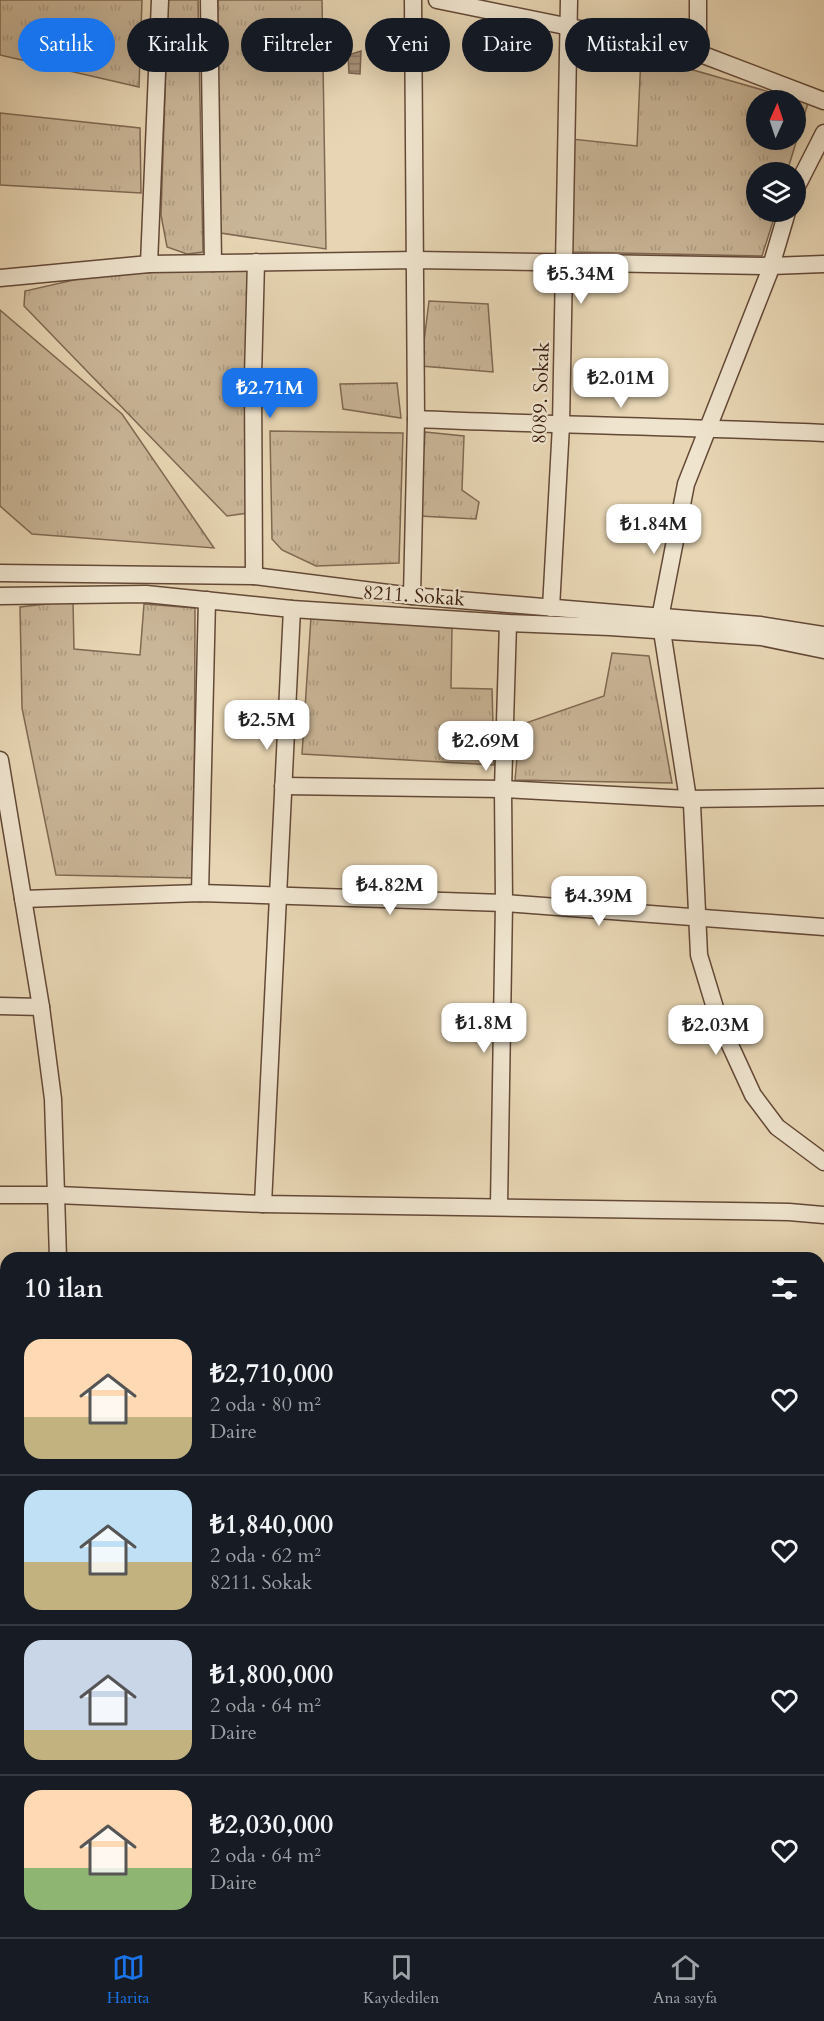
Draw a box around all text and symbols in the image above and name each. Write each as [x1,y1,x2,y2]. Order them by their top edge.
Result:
chip: Satılık [18,18,115,72]
chip: Kiralık [127,18,229,72]
chip: Filtreler [241,18,353,72]
chip: Yeni [365,18,450,72]
chip: Daire [462,18,553,72]
chip: Müstakil ev [565,18,710,72]
north arrow [746,90,806,150]
map controls [746,90,806,222]
button: layers [746,162,806,222]
pin: ₺5.34M [532,254,630,305]
text: ₺5.34M [547,260,615,287]
street label: 8089. Sokak [525,341,556,445]
pin: ₺2.01M [572,358,670,409]
text: ₺2.01M [587,364,655,391]
pin: ₺2.71M [221,368,319,419]
text: ₺2.71M [236,374,304,401]
pin: ₺1.84M [605,504,703,555]
text: ₺1.84M [620,510,688,537]
street label: 8211. Sokak [362,578,466,613]
pin: ₺2.5M [225,700,309,751]
text: ₺2.5M [238,706,296,733]
pin: ₺2.69M [437,721,535,772]
text: ₺2.69M [452,727,520,754]
pin: ₺4.82M [341,865,439,916]
text: ₺4.82M [356,871,424,898]
pin: ₺4.39M [550,876,648,927]
text: ₺4.39M [565,882,633,909]
pin: ₺1.8M [442,1003,526,1054]
pin: ₺2.03M [667,1005,765,1056]
text: ₺1.8M [455,1009,513,1036]
text: ₺2.03M [682,1011,750,1038]
text: 10 ilan [24,1271,103,1306]
icon: filters [768,1272,801,1305]
text: ₺2,710,000 [210,1356,333,1391]
icon: home [72,1363,144,1435]
icon: heart [768,1383,801,1416]
text: 2 oda · 80 m² [210,1391,321,1418]
text: Daire [210,1418,257,1445]
text: ₺1,840,000 [210,1507,333,1542]
icon: home [72,1514,144,1586]
icon: heart [768,1534,801,1567]
text: 2 oda · 62 m² [210,1542,321,1569]
text: 8211. Sokak [210,1569,312,1596]
text: ₺1,800,000 [210,1657,333,1692]
icon: home [72,1664,144,1736]
icon: heart [768,1684,801,1717]
text: 2 oda · 64 m² [210,1692,321,1719]
text: Daire [210,1719,257,1746]
text: ₺2,030,000 [210,1807,333,1842]
icon: home [72,1814,144,1886]
icon: heart [768,1834,801,1867]
text: 2 oda · 64 m² [210,1842,321,1869]
text: Daire [210,1869,257,1896]
tab: Harita [107,1951,149,2009]
tab: Kaydedilen [363,1951,439,2009]
tab: Ana sayfa [653,1951,717,2009]

